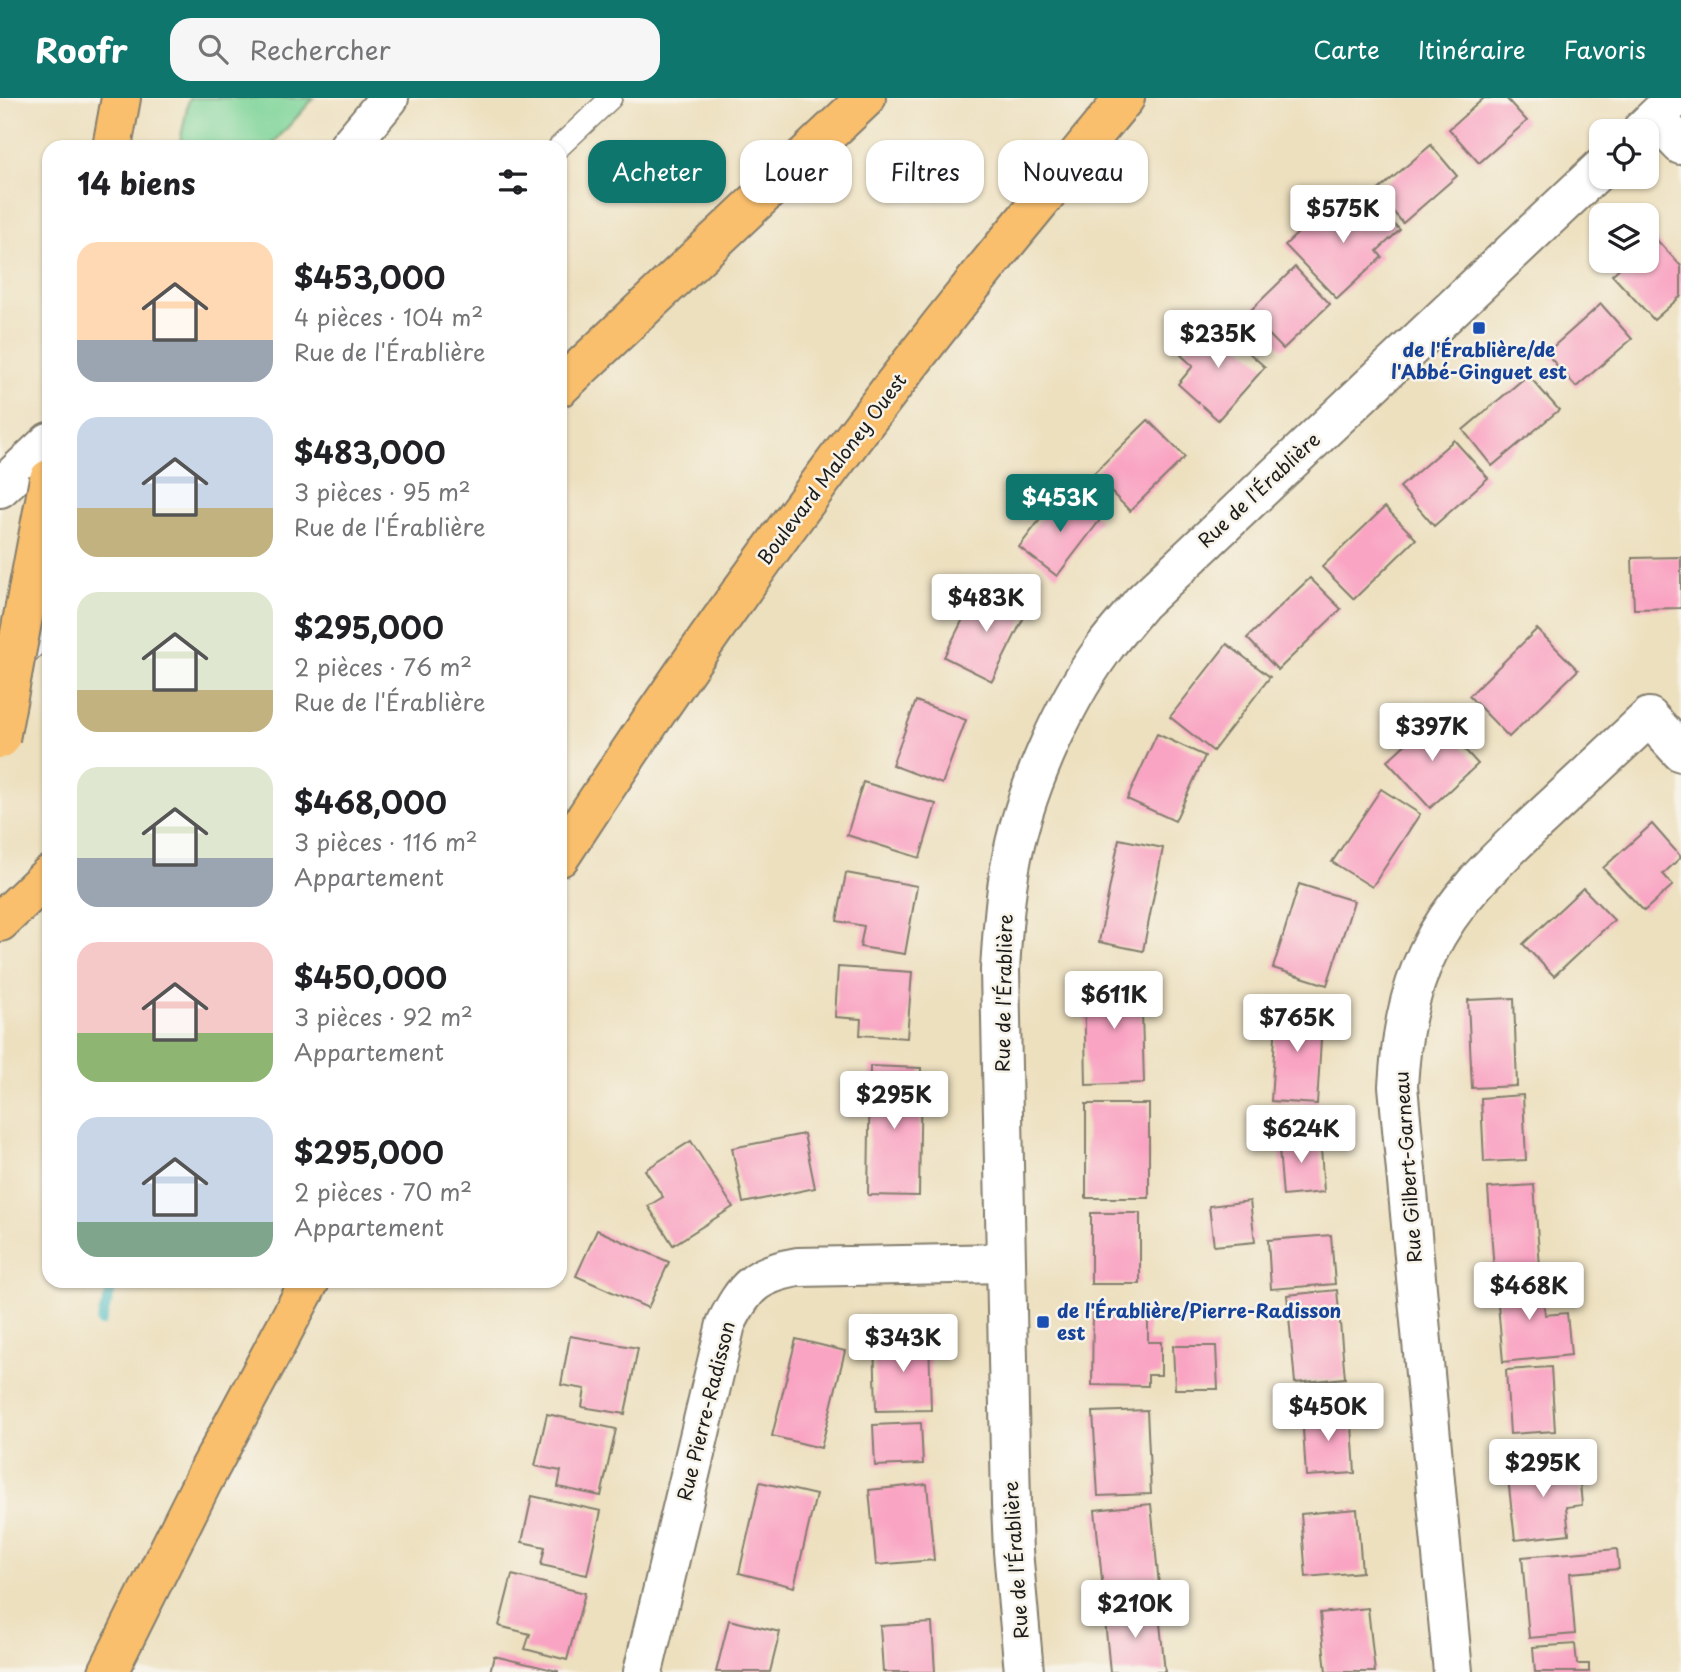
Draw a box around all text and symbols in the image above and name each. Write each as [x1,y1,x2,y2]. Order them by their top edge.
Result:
search box [170,18,660,81]
text: Roofr [35,24,128,74]
icon: search [194,30,232,68]
text: Rechercher [250,30,391,69]
text: Carte [1313,31,1380,67]
text: Itinéraire [1418,31,1526,67]
text: Favoris [1564,31,1646,67]
map controls [1589,119,1659,273]
button: locate [1589,119,1659,189]
chip: Acheter [588,140,726,203]
chip: Louer [740,140,852,203]
chip: Filtres [866,140,984,203]
chip: Nouveau [998,140,1148,203]
text: 14 biens [77,160,196,205]
icon: filters [494,163,532,201]
pin: $575K [1294,186,1392,245]
text: $575K [1306,190,1380,225]
button: layers [1589,203,1659,273]
text: $453,000 [294,254,445,299]
icon: home [133,270,217,354]
text: 4 pièces · 104 m² [294,299,483,334]
pin: $235K [1169,310,1267,370]
text: $235K [1180,315,1256,350]
marker: de l'Érablière/de l'Abbé-Ginguet est [1471,320,1487,336]
text: Rue de l'Érablière [294,334,485,369]
place label: de l'Érablière/de l'Abbé-Ginguet est [1391,335,1567,385]
street label: Boulevard Maloney Ouest [750,367,913,570]
street label: Rue de l'Érablière [1191,425,1326,553]
text: $483,000 [294,429,446,474]
icon: home [133,445,217,529]
text: 3 pièces · 95 m² [294,474,471,509]
pin: $453K [1011,474,1109,534]
text: $453K [1022,479,1098,514]
text: Rue de l'Érablière [294,509,485,544]
pin: $483K [937,574,1035,634]
text: $483K [948,579,1024,614]
text: $295,000 [294,604,444,649]
icon: home [133,620,217,704]
text: 2 pièces · 76 m² [294,649,472,684]
text: Rue de l'Érablière [294,684,485,719]
pin: $397K [1383,704,1481,763]
text: $397K [1396,708,1468,743]
text: $468,000 [294,779,447,824]
icon: home [133,795,217,879]
text: 3 pièces · 116 m² [294,824,478,859]
text: Appartement [294,859,444,894]
street label: Rue de l'Érablière [988,914,1018,1072]
text: $450,000 [294,954,447,999]
icon: home [133,970,217,1054]
pin: $611K [1065,972,1163,1031]
text: $611K [1081,976,1147,1011]
pin: $765K [1248,995,1346,1054]
text: 3 pièces · 92 m² [294,999,473,1034]
text: $765K [1259,999,1335,1034]
text: Appartement [294,1034,444,1069]
street label: Rue Gilbert-Garneau [1386,1070,1428,1264]
pin: $295K [845,1072,943,1131]
text: $295K [856,1076,932,1111]
pin: $624K [1252,1105,1350,1165]
text: $624K [1262,1110,1340,1145]
text: $295,000 [294,1129,444,1174]
icon: home [133,1145,217,1229]
text: 2 pièces · 70 m² [294,1174,472,1209]
text: Appartement [294,1209,444,1244]
pin: $468K [1480,1262,1578,1322]
text: $468K [1490,1267,1568,1302]
place label: de l'Érablière/Pierre-Radisson est [1057,1296,1341,1346]
pin: $343K [854,1314,952,1374]
marker: de l'Érablière/Pierre-Radisson est [1035,1314,1051,1330]
street label: Rue Pierre-Radisson [669,1318,741,1503]
text: $343K [865,1319,941,1354]
pin: $450K [1279,1384,1377,1443]
text: $450K [1289,1388,1367,1423]
pin: $295K [1494,1440,1592,1499]
text: $295K [1505,1444,1581,1479]
street label: Rue de l'Érablière [996,1480,1034,1640]
pin: $210K [1086,1580,1184,1640]
text: $210K [1097,1585,1173,1620]

